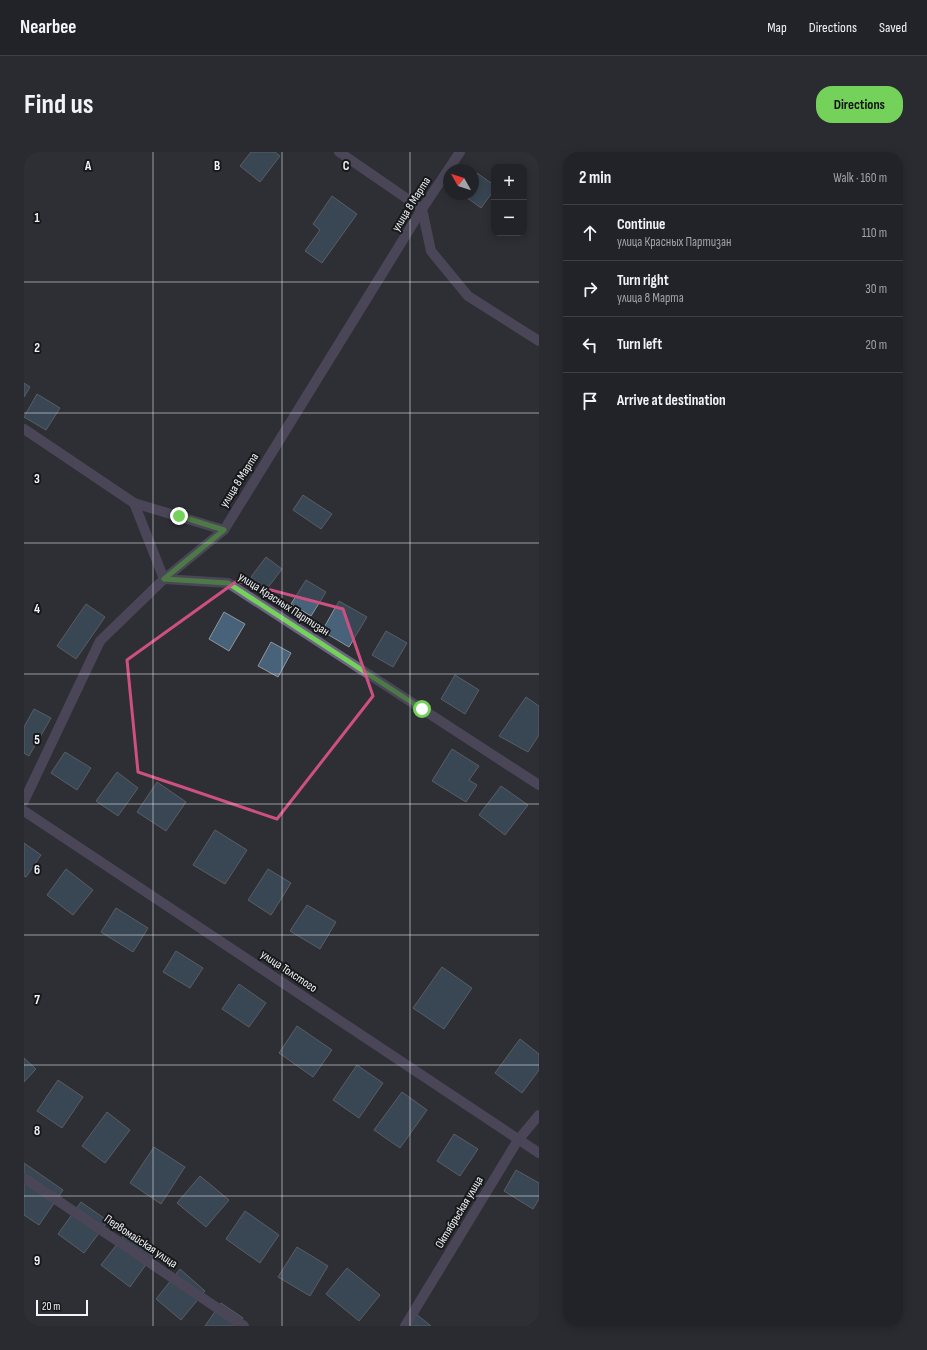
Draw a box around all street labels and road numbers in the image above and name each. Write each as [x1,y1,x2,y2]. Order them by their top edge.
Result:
street label: улица 8 Марта [389,174,434,234]
street label: улица 8 Марта [217,450,262,510]
street label: улица Красных Партизан [235,569,332,639]
street label: улица Толстого [257,947,320,996]
street label: Октябрьская улица [432,1173,487,1251]
street label: Первомайская улица [101,1211,181,1272]

